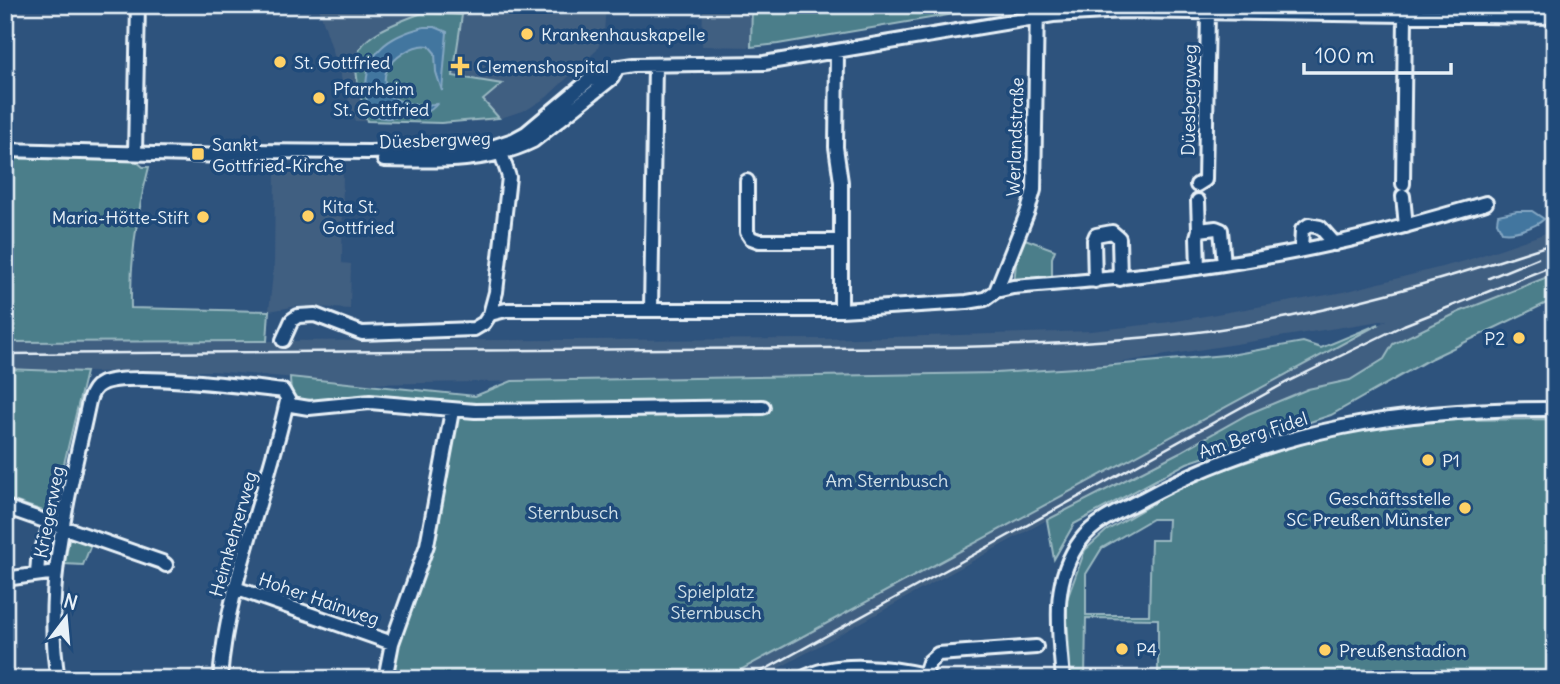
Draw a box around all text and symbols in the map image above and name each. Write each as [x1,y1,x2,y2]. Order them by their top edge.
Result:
place label: Krankenhauskapelle [541,23,705,46]
marker: Krankenhauskapelle [519,26,535,42]
scale bar [1304,32,1452,76]
text: 100 m [1315,42,1374,69]
street label: Düesbergweg [1177,44,1201,156]
place label: St. Gottfried [294,51,391,74]
marker: St. Gottfried [272,54,288,70]
place label: Clemenshospital [476,55,609,78]
marker: Clemenshospital [450,56,470,76]
place label: Pfarrheim St. Gottfried [333,77,430,121]
street label: Werlandstraße [1001,77,1029,197]
marker: Pfarrheim St. Gottfried [311,90,327,106]
street label: Düesbergweg [379,127,491,153]
place label: Sankt Gottfried-Kirche [212,133,344,177]
marker: Sankt Gottfried-Kirche [190,146,206,162]
place label: Kita St. Gottfried [322,195,395,239]
place label: Maria-Hötte-Stift [52,206,189,229]
marker: Kita St. Gottfried [300,208,316,224]
marker: Maria-Hötte-Stift [195,209,211,225]
place label: P2 [1484,327,1505,350]
marker: P2 [1511,330,1527,346]
street label: Am Berg Fidel [1196,407,1310,463]
place label: P1 [1442,449,1460,472]
marker: P1 [1420,452,1436,468]
street label: Kriegerweg [29,464,69,560]
street label: Heimkehrerweg [204,469,262,599]
park label: Am Sternbusch [826,469,948,492]
place label: Geschäftsstelle SC Preußen Münster [1286,487,1452,531]
marker: Geschäftsstelle SC Preußen Münster [1457,500,1473,516]
park label: Sternbusch [527,501,619,524]
street label: Hoher Hainweg [256,568,382,630]
park label: Spielplatz Sternbusch [670,580,762,624]
north arrow [32,582,102,652]
text: N [61,588,80,615]
place label: P4 [1136,638,1157,661]
place label: Preußenstadion [1339,639,1466,662]
marker: P4 [1114,641,1130,657]
marker: Preußenstadion [1317,642,1333,658]

